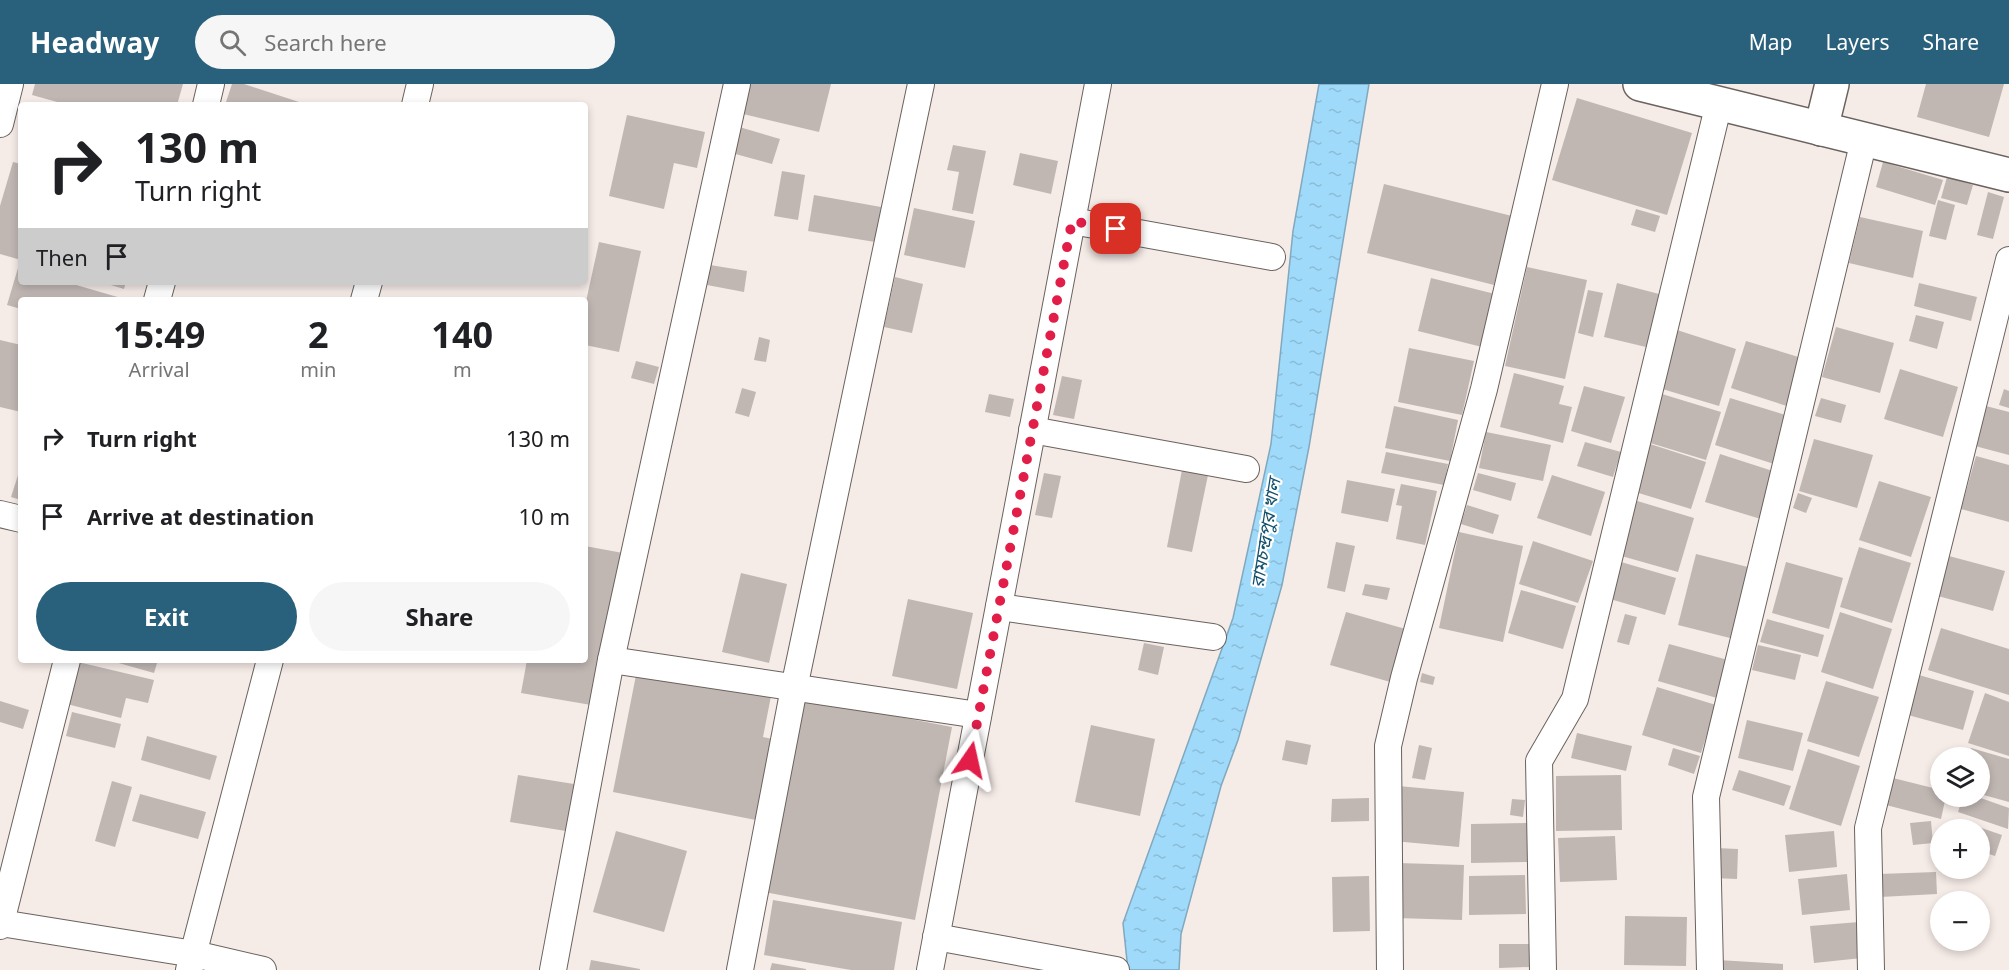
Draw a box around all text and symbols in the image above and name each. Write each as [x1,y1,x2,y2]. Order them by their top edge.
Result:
search box [195,15,615,69]
text: Headway [30,23,159,61]
icon: search [216,26,249,59]
text: Search here [264,27,387,57]
text: Map [1749,28,1793,56]
text: Layers [1826,28,1890,56]
text: Share [1923,28,1979,56]
text: 130 m [135,118,259,175]
icon: right [36,126,114,204]
text: Turn right [135,172,261,209]
pin [1090,203,1141,254]
icon: arrive [1099,212,1132,245]
icon: arrive [100,240,133,273]
text: Then [36,242,88,272]
text: 15:49 [113,310,205,359]
text: 2 [308,310,329,359]
text: 140 [431,310,493,359]
text: Arrival [129,356,190,383]
text: min [300,356,336,383]
text: m [453,356,472,383]
icon: right [36,422,69,455]
text: Turn right [87,423,197,453]
text: 130 m [506,423,570,453]
water label: রামচন্দ্রপুর খাল [1245,473,1286,589]
icon: arrive [36,500,69,533]
text: Arrive at destination [87,501,314,531]
text: 10 m [519,501,570,531]
button: Exit [36,582,297,651]
button: Share [309,582,570,651]
position arrow [938,728,1002,792]
map controls [1930,747,1990,951]
button: layers [1930,747,1990,807]
button: + [1930,819,1990,879]
button: − [1930,891,1990,951]

